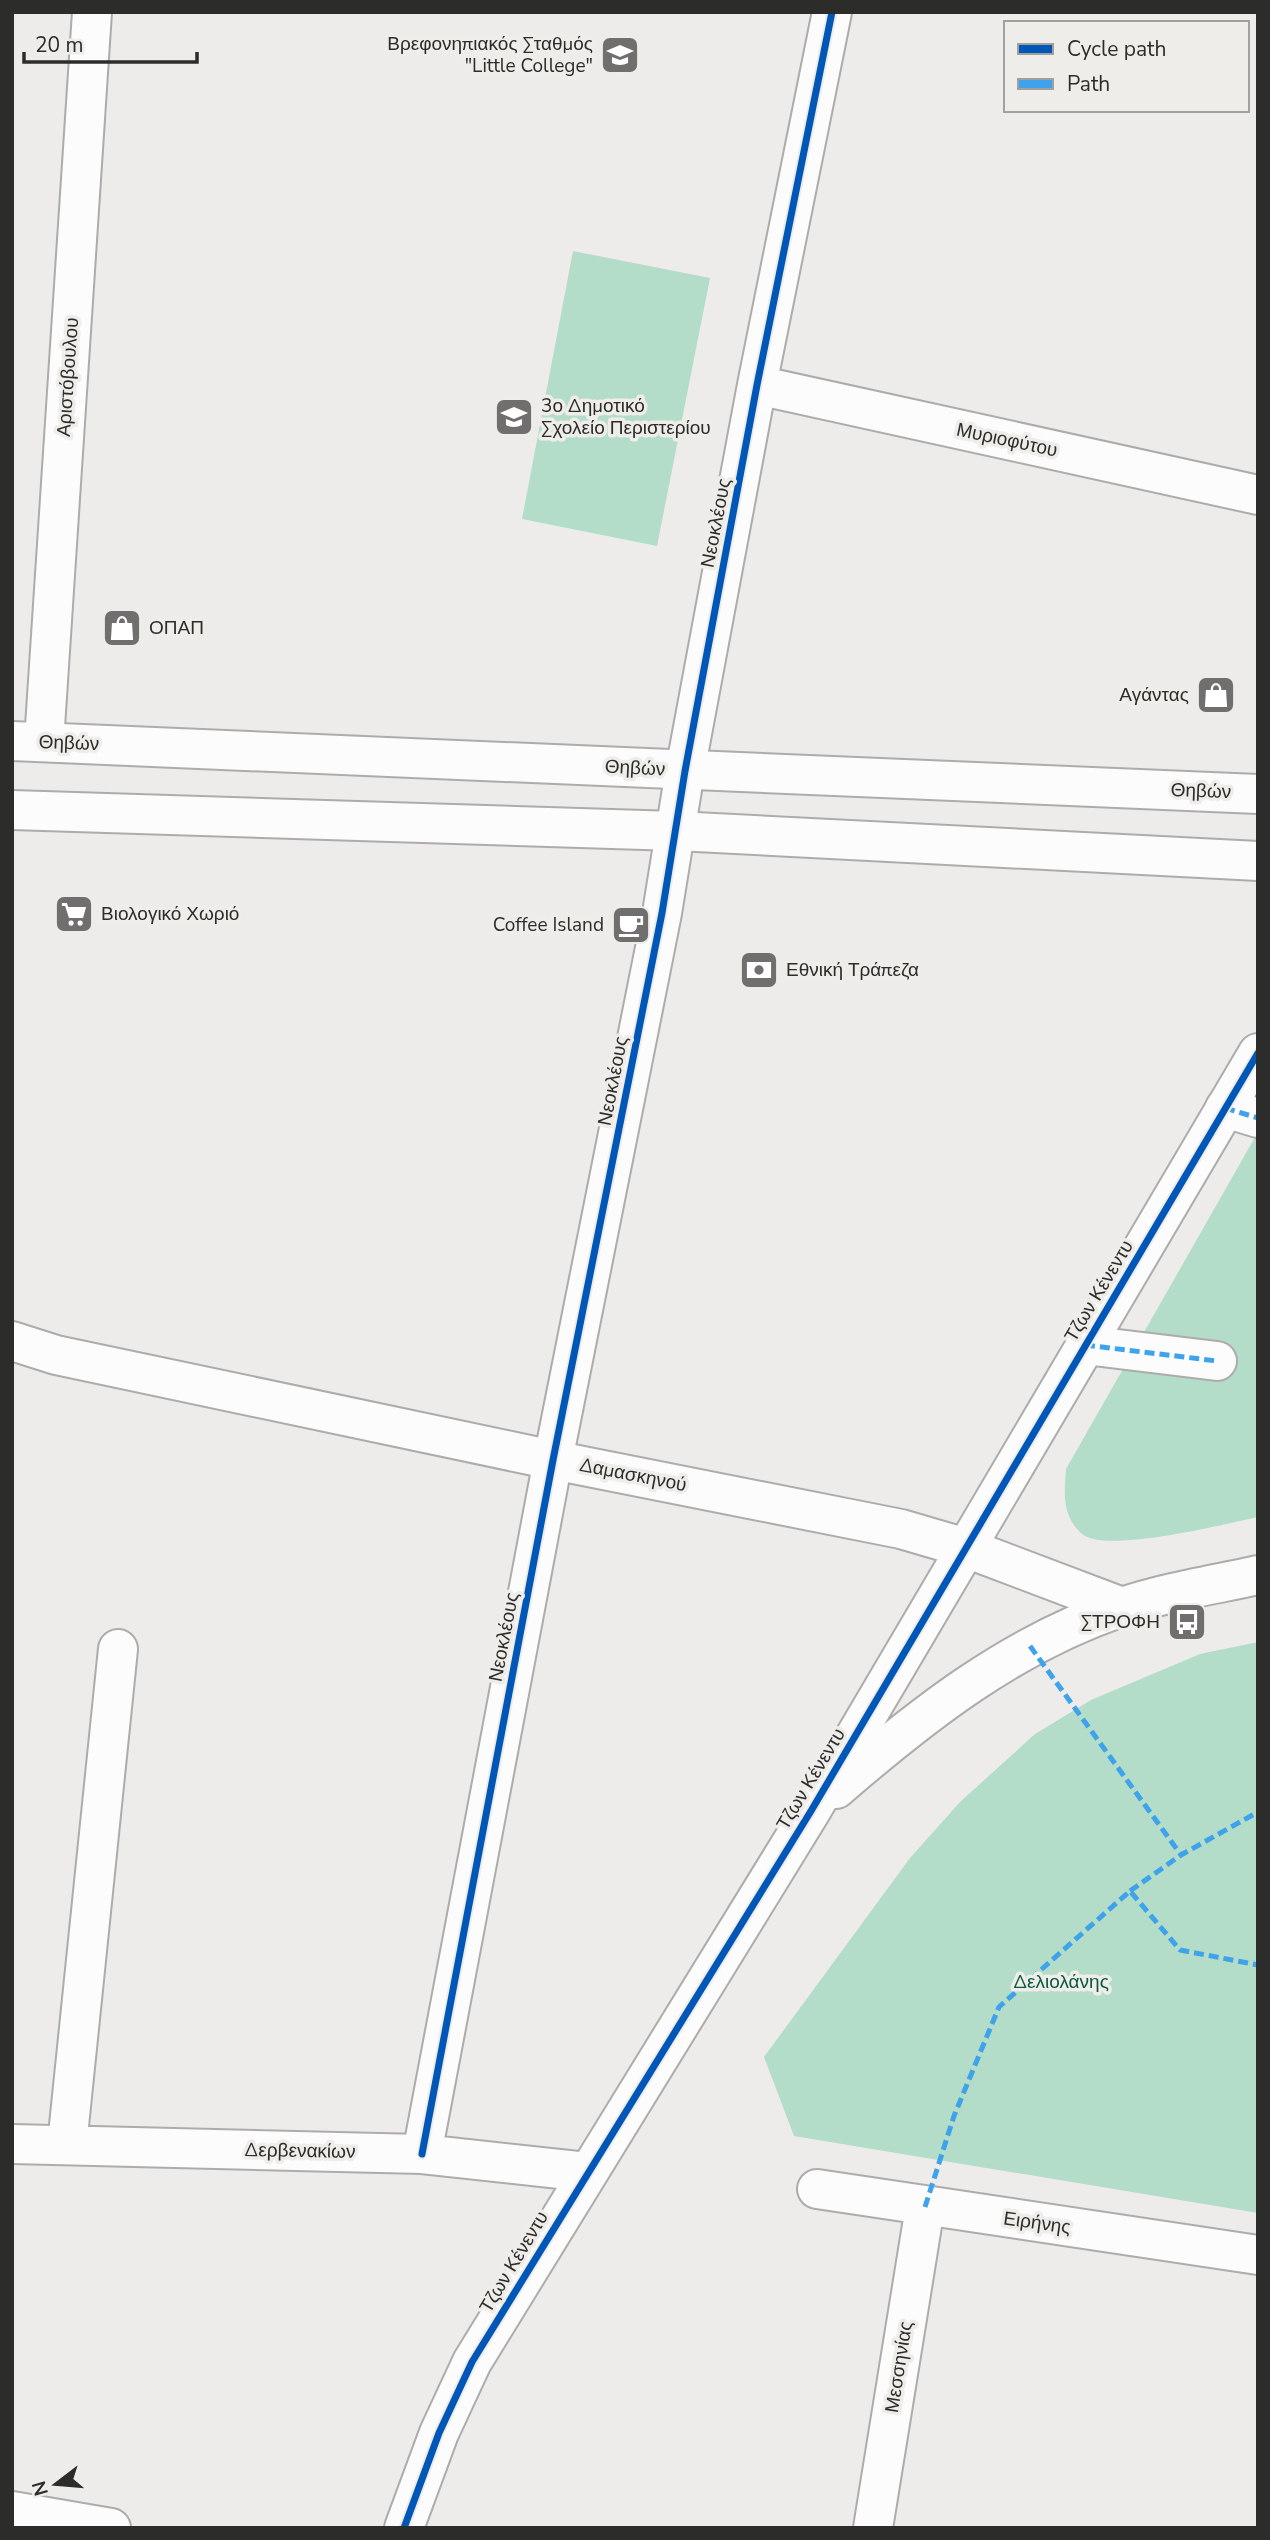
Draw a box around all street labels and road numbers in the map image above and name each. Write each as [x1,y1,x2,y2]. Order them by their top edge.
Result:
street label: Αριστόβουλου [51,316,85,438]
street label: Μυριοφύτου [954,417,1060,463]
street label: Νεοκλέους [695,476,737,570]
street label: Θηβών [38,729,100,757]
street label: Θηβών [604,753,666,783]
street label: Θηβών [1170,777,1232,805]
street label: Νεοκλέους [592,1034,634,1128]
street label: Τζων Κένεντυ [1058,1235,1140,1347]
street label: Δαμασκηνού [577,1452,689,1498]
street label: Νεοκλέους [483,1590,525,1684]
street label: Τζων Κένεντυ [770,1723,852,1835]
street label: Δερβενακίων [244,2137,356,2165]
street label: Ειρήνης [1002,2205,1072,2241]
street label: Τζων Κένεντυ [473,2206,555,2318]
street label: Μεσσηνίας [879,2319,919,2415]

